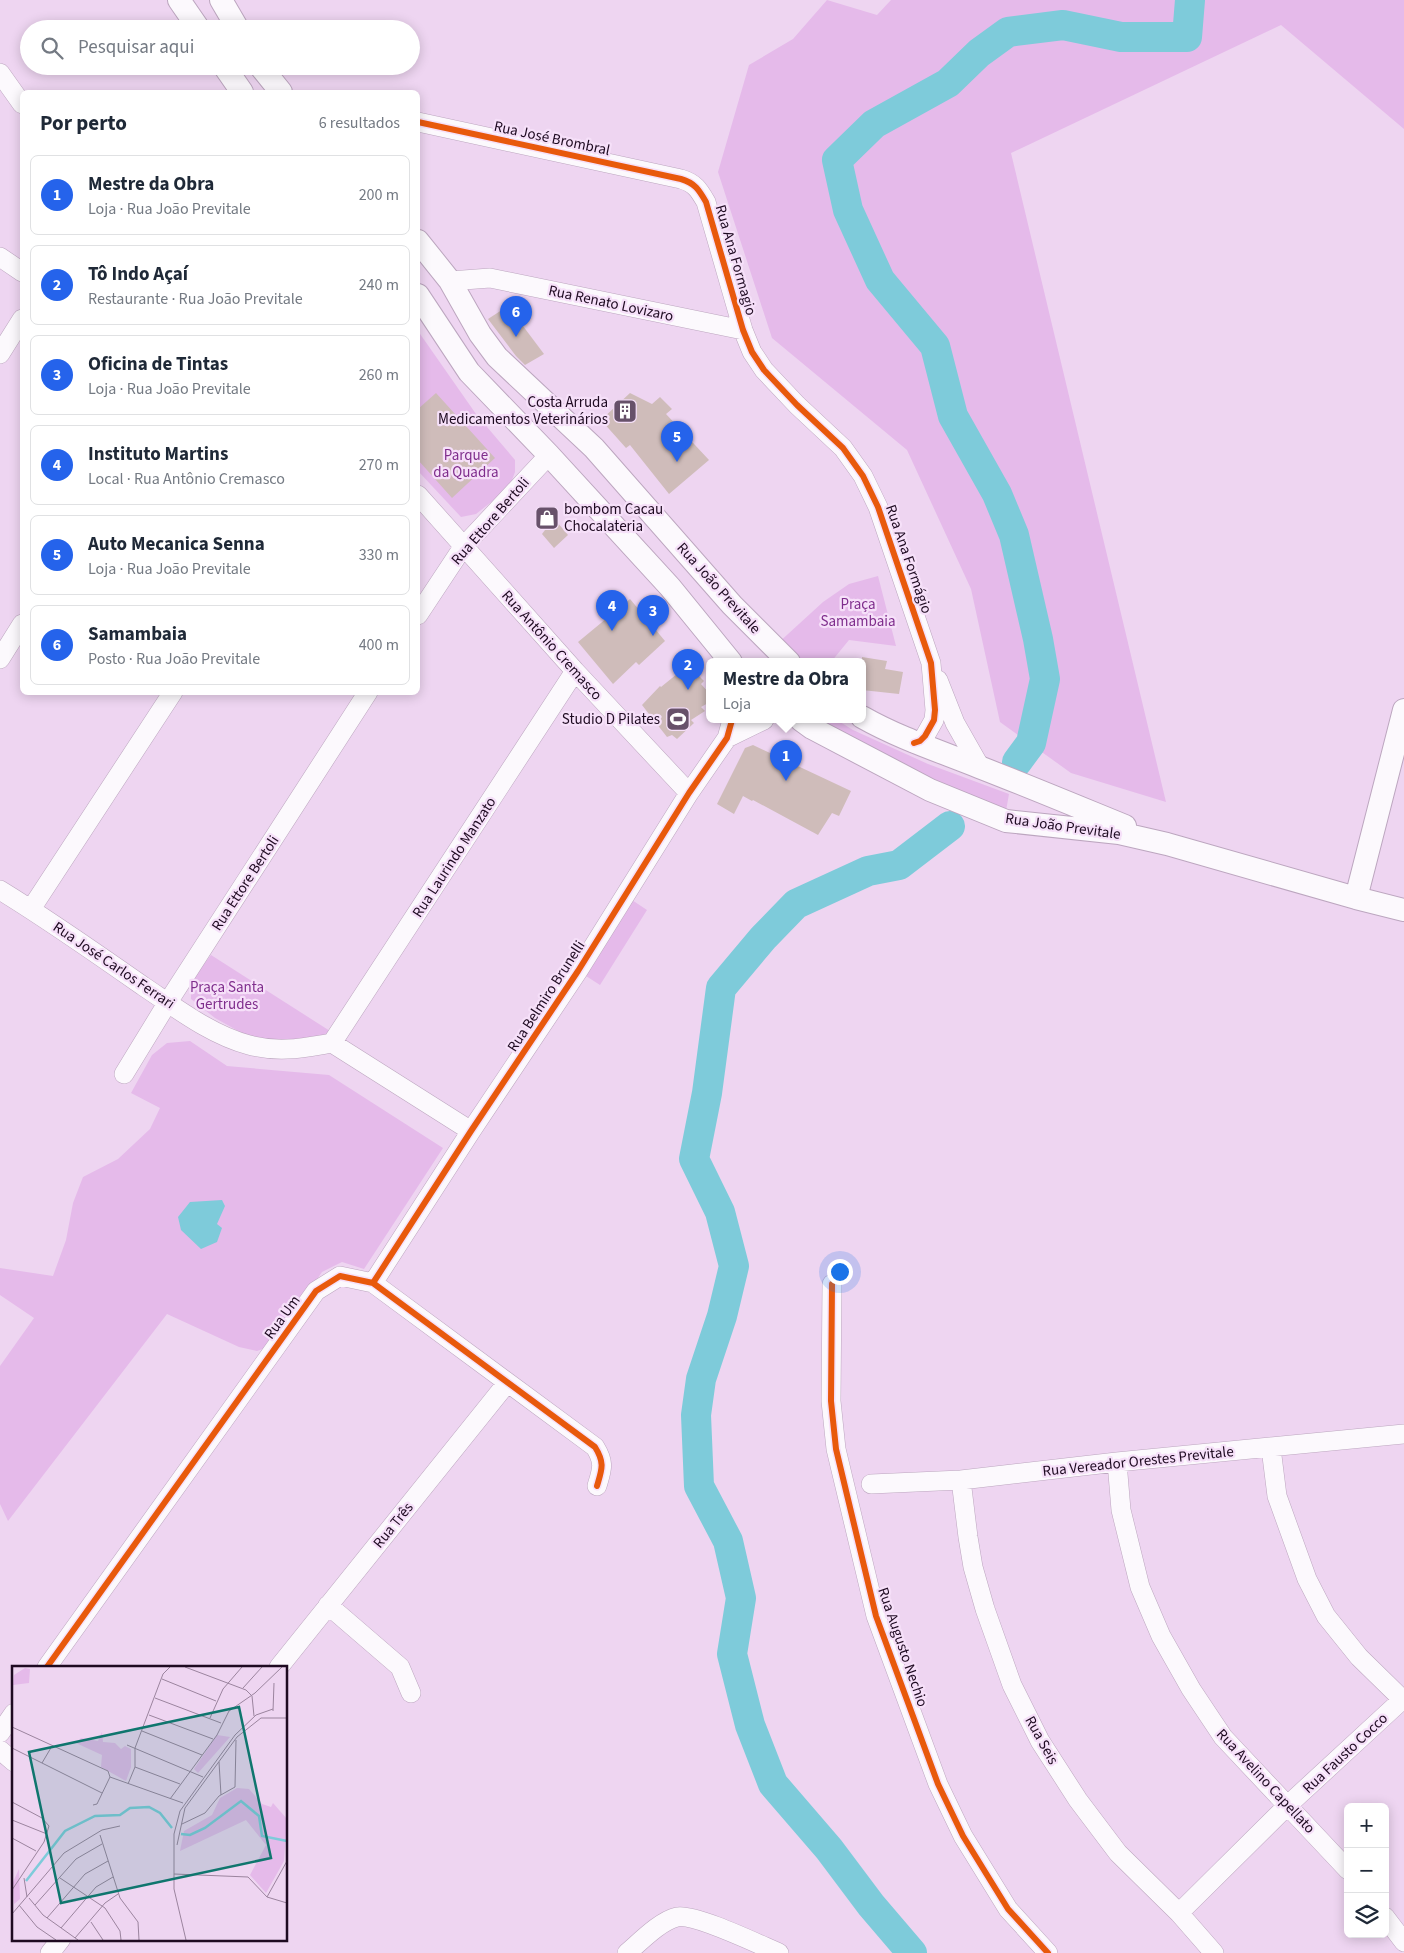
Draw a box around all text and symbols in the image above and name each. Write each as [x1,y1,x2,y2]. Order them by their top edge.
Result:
search box [20,20,420,75]
icon: search [38,34,66,62]
text: Pesquisar aqui [78,34,194,61]
text: Por perto [40,108,127,138]
text: 6 resultados [319,112,400,134]
street label: Rua José Brombral [492,116,612,161]
text: Mestre da Obra [88,171,214,198]
text: 1 [53,184,61,206]
text: 200 m [359,184,399,206]
text: Loja · Rua João Previtale [88,198,251,220]
street label: Rua Ana Formagio [710,202,761,318]
text: Tô Indo Açaí [88,261,188,288]
text: 2 [53,274,61,296]
text: 240 m [359,274,399,296]
street label: Rua Renato Lovizaro [546,280,675,327]
text: Restaurante · Rua João Previtale [88,288,303,310]
pin: 6 [500,296,532,337]
text: Oficina de Tintas [88,351,228,378]
text: 3 [53,364,61,386]
text: 260 m [359,364,399,386]
text: Loja · Rua João Previtale [88,378,251,400]
place label: Costa Arruda Medicamentos Veterinários [438,392,608,430]
building icon: Costa Arruda Medicamentos Veterinários [612,398,638,424]
pin: 5 [661,421,693,462]
text: Instituto Martins [88,441,228,468]
park label: Parque da Quadra [433,445,499,483]
text: 4 [53,454,61,476]
text: 270 m [359,454,399,476]
text: Local · Rua Antônio Cremasco [88,468,285,490]
street label: Rua Ettore Bertoli [446,473,534,570]
place label: bombom Cacau Chocalateria [564,499,663,537]
street label: Rua Ana Formágio [880,502,937,617]
shop icon: bombom Cacau Chocalateria [534,505,560,531]
text: Auto Mecanica Senna [88,531,265,558]
street label: Rua João Previtale [672,538,765,639]
text: 5 [53,544,61,566]
text: 330 m [359,544,399,566]
text: Loja · Rua João Previtale [88,558,251,580]
street label: Rua Antônio Cremasco [496,586,607,705]
pin: 4 [596,590,628,631]
park label: Praça Samambaia [821,594,895,632]
pin: 3 [637,595,669,636]
text: Samambaia [88,621,187,648]
text: 6 [53,634,61,656]
text: 400 m [359,634,399,656]
text: Posto · Rua João Previtale [88,648,260,670]
pin: 2 [672,649,704,690]
popup [706,658,866,723]
text: Mestre da Obra [723,666,849,693]
text: Loja [723,693,751,715]
sports icon: Studio D Pilates [665,706,691,732]
place label: Studio D Pilates [562,709,660,730]
pin: 1 [770,740,802,781]
street label: Rua Laurindo Manzato [408,793,501,922]
street label: Rua João Previtale [1004,808,1122,845]
street label: Rua Ettore Bertoli [207,831,284,935]
street label: Rua José Carlos Ferrari [49,917,179,1014]
street label: Rua Belmiro Brunelli [503,937,590,1056]
park label: Praça Santa Gertrudes [190,977,264,1015]
your location [827,1259,853,1285]
street label: Rua Um [259,1291,305,1343]
street label: Rua Vereador Orestes Previtale [1041,1441,1235,1482]
street label: Rua Três [368,1498,418,1553]
street label: Rua Augusto Nechio [872,1585,933,1710]
inset map [12,1666,288,1940]
street label: Rua Fausto Cocco [1298,1708,1393,1798]
street label: Rua Seis [1020,1712,1064,1768]
street label: Rua Avelino Capellato [1211,1724,1320,1838]
map controls [1344,1803,1389,1938]
button: + [1344,1803,1389,1848]
button: − [1344,1848,1389,1893]
button: layers [1344,1893,1389,1938]

